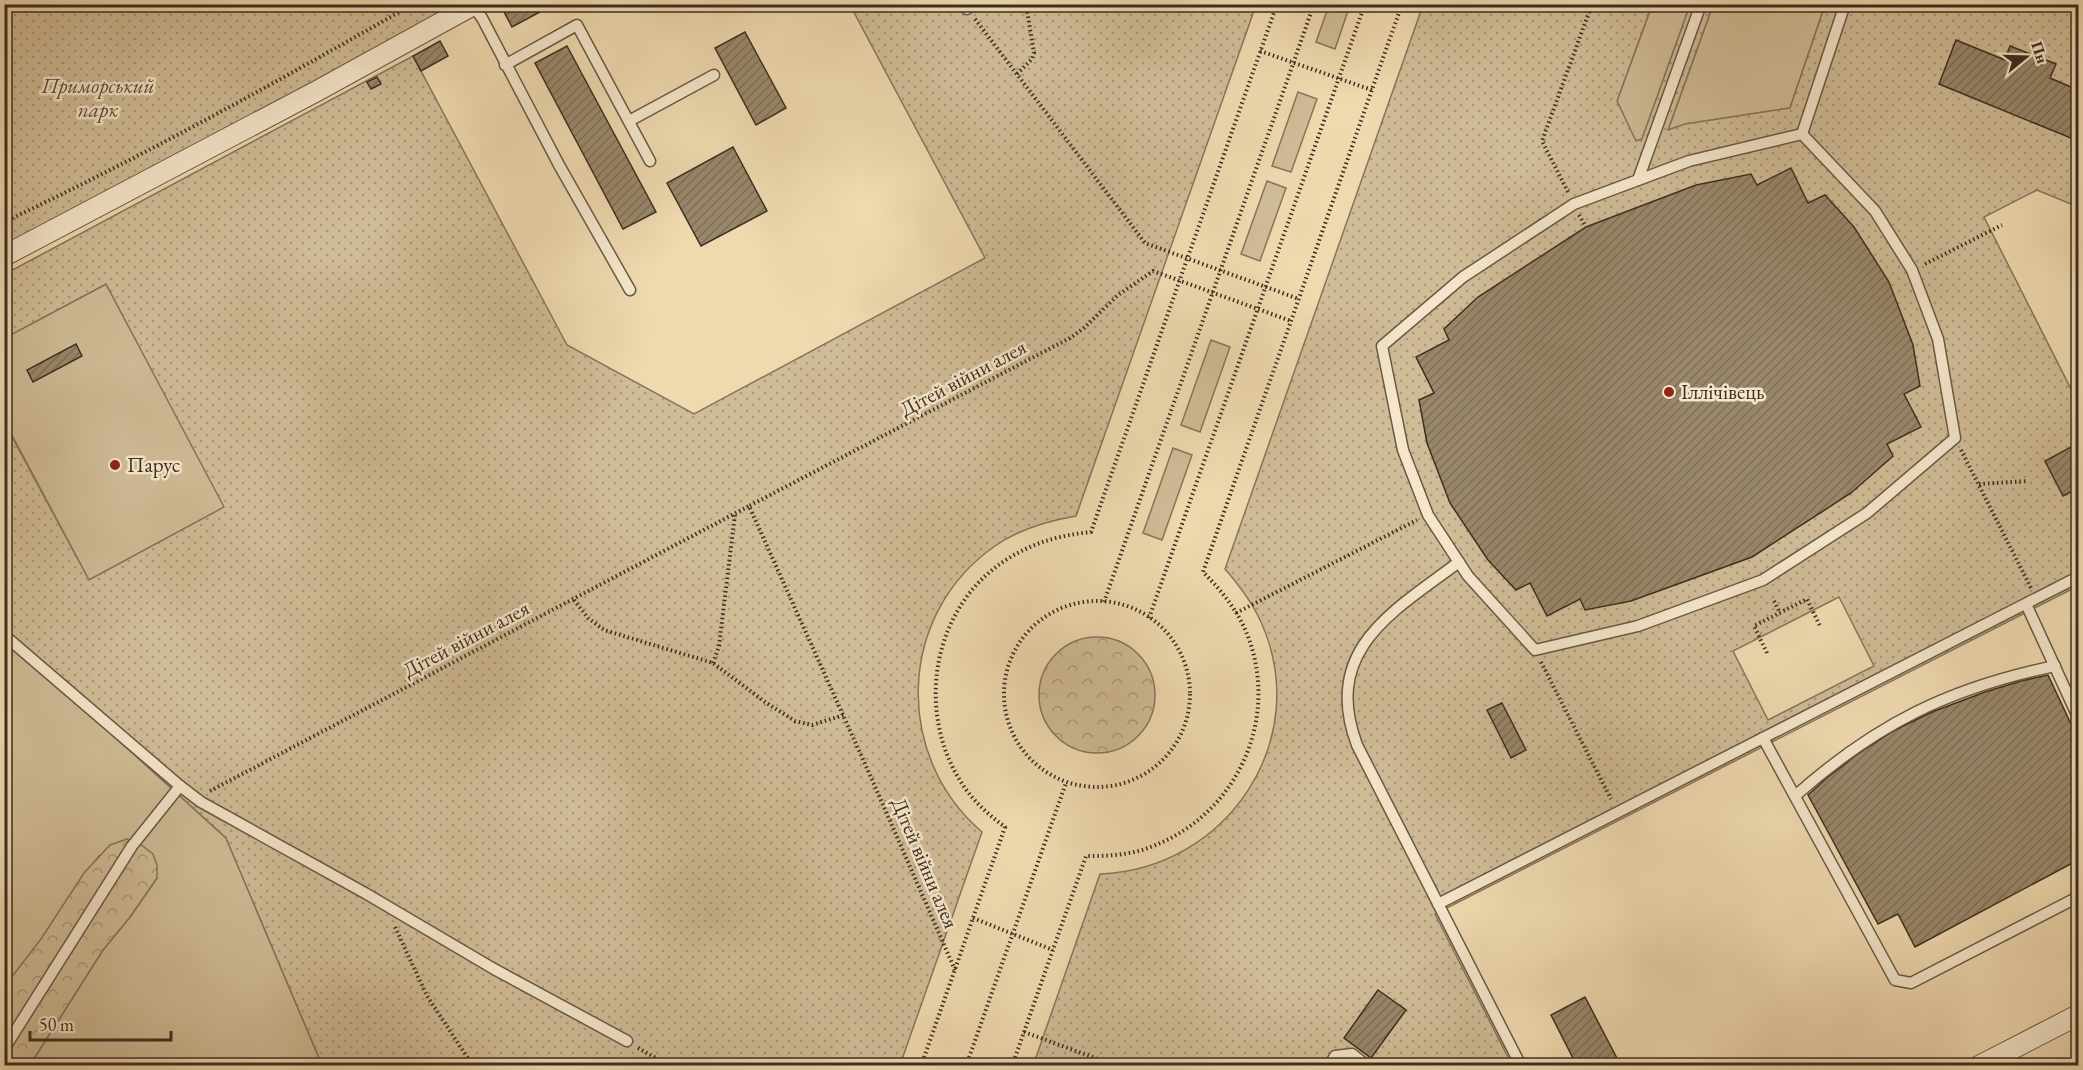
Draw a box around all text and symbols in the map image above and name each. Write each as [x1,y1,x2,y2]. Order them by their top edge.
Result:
north arrow [1996,27,2056,87]
text: Пн [2026,39,2053,66]
park label: Приморський парк [41,72,155,123]
street label: Дітей війни алея [895,333,1031,422]
place label: Іллічівець [1681,378,1764,405]
marker: Іллічівець [1662,385,1676,399]
place label: Парус [127,451,180,478]
marker: Парус [108,458,122,472]
street label: Дітей війни алея [398,594,534,683]
street label: Дітей війни алея [886,793,965,932]
scale bar [30,1004,171,1042]
text: 50 m [39,1013,74,1036]

